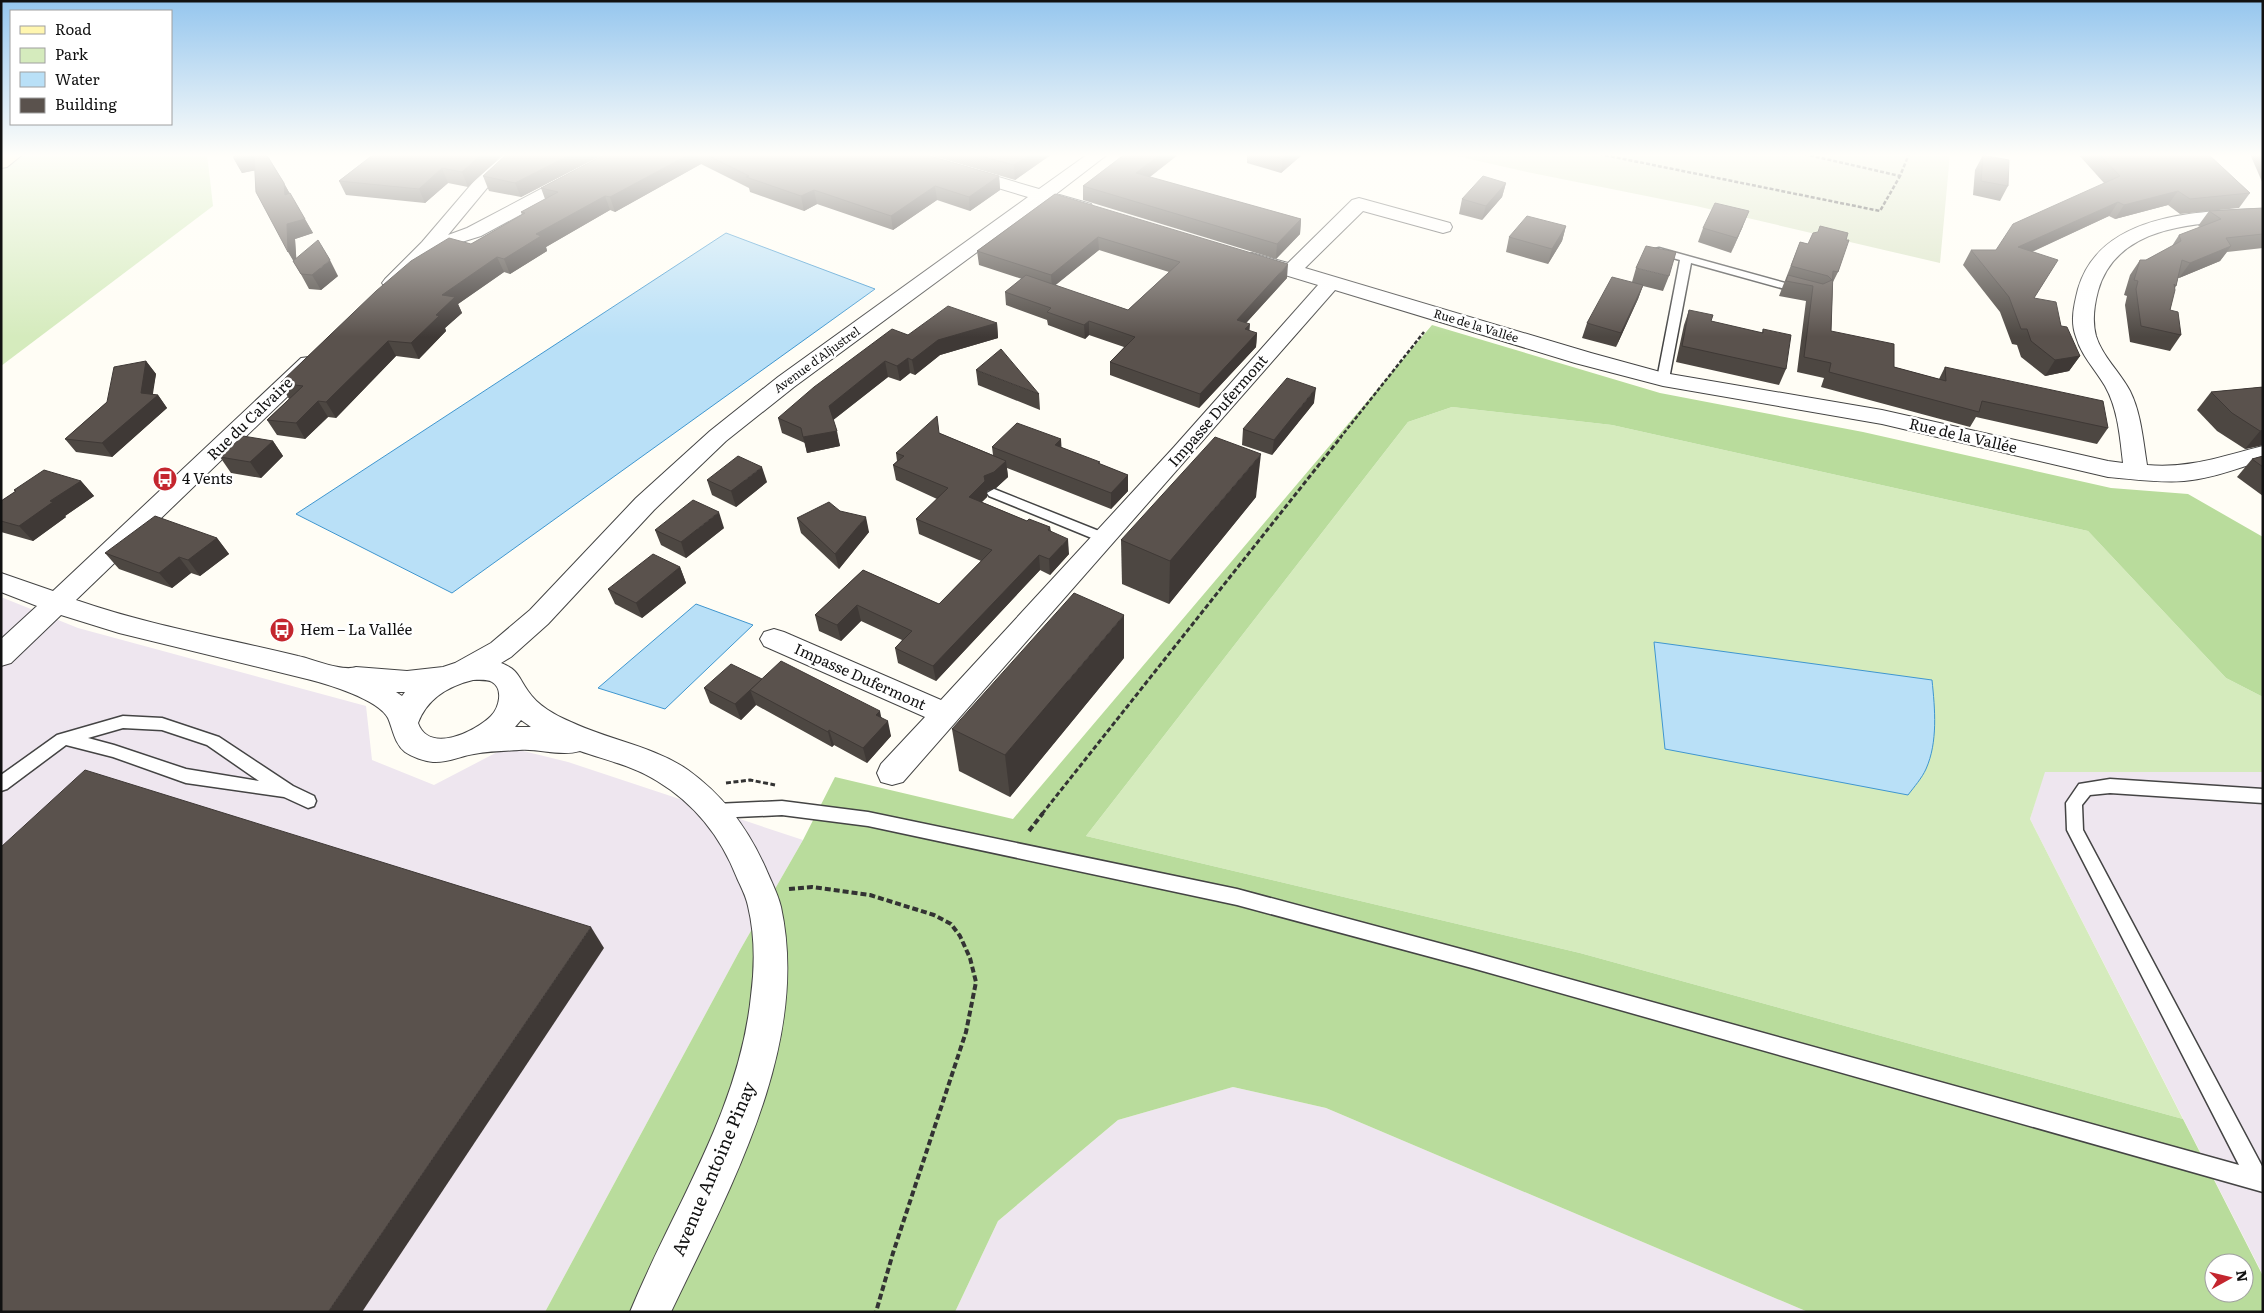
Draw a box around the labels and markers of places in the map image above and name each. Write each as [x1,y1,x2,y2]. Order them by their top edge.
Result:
bus stop icon: 4 Vents [152,466,178,492]
place label: 4 Vents [182,466,233,489]
bus stop icon: Hem – La Vallée [269,617,295,643]
place label: Hem – La Vallée [300,617,413,640]

